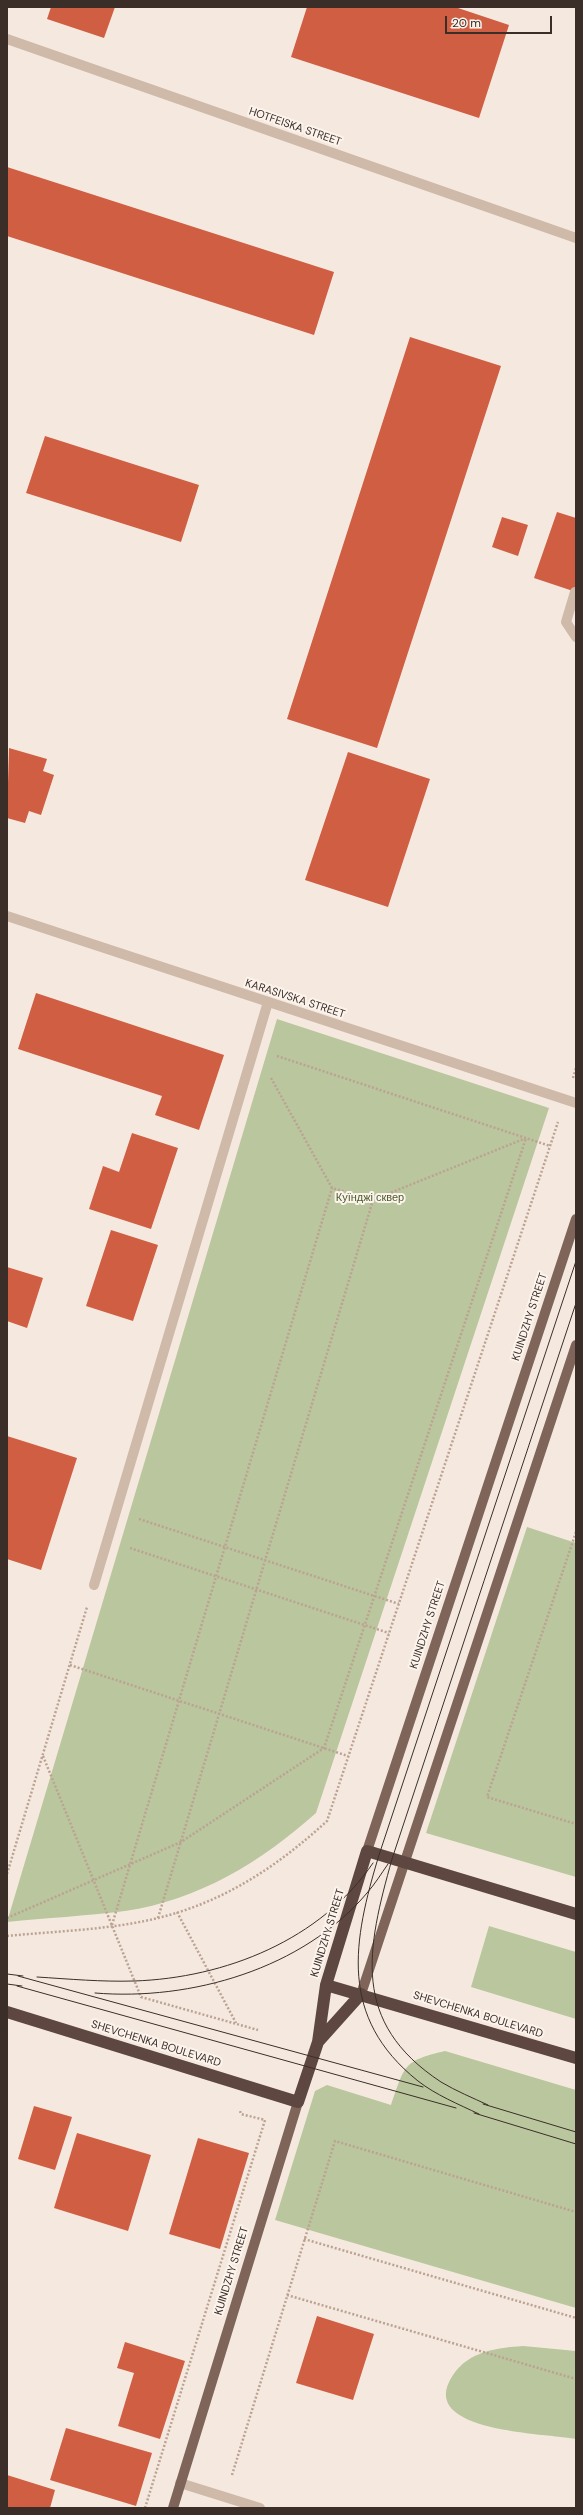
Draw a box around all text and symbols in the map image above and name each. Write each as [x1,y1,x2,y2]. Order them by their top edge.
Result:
scale bar [447,8,554,34]
text: 20 m [452,15,481,31]
street label: HOTFEISKA STREET [247,105,343,149]
street label: KARASIVSKA STREET [243,977,347,1021]
park label: Куїнджі сквер [336,1191,404,1205]
street label: KUINDZHY STREET [510,1271,550,1363]
street label: KUINDZHY STREET [408,1579,448,1671]
street label: KUINDZHY STREET [308,1887,348,1979]
street label: SHEVCHENKA BOULEVARD [411,1989,545,2041]
street label: SHEVCHENKA BOULEVARD [89,2018,223,2070]
street label: KUINDZHY STREET [212,2225,252,2317]

